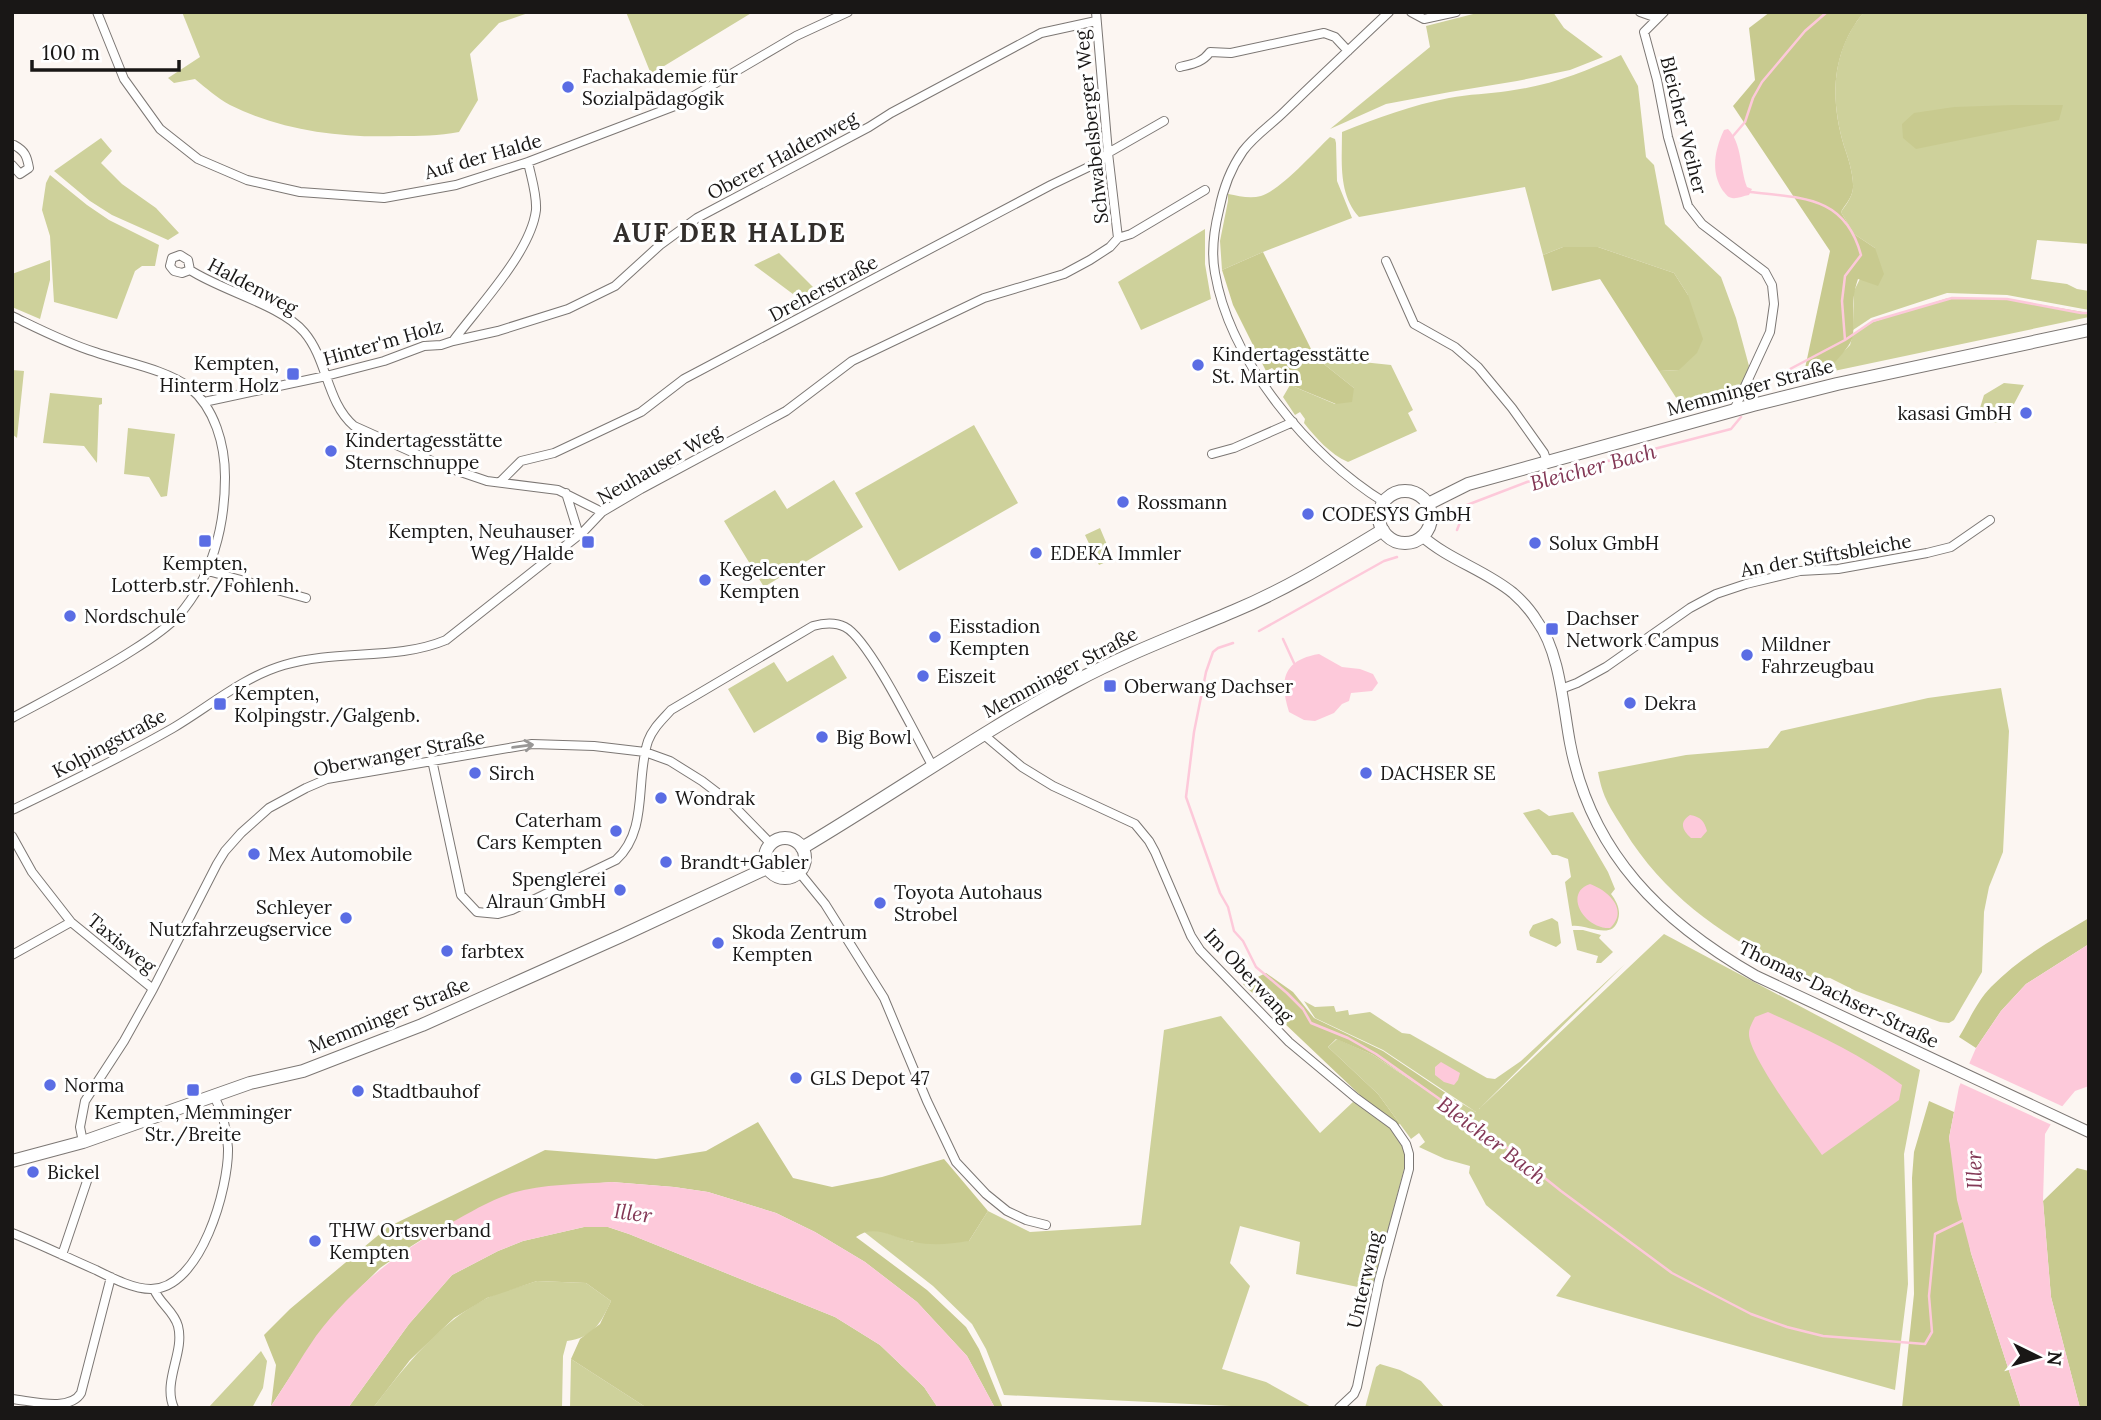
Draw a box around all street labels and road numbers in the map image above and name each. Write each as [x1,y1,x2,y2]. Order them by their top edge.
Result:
street label: Schwabelsberger Weg [1069,28,1113,225]
street label: Bleicher Weiher [1655,54,1713,197]
street label: Oberer Haldenweg [703,105,862,205]
street label: Auf der Halde [421,128,544,184]
street label: Dreherstraße [764,249,882,327]
street label: Haldenweg [204,252,302,320]
street label: Hinter'm Holz [320,313,446,371]
street label: Memminger Straße [1664,353,1836,421]
street label: Neuhauser Weg [593,418,726,509]
street label: An der Stiftsbleiche [1738,528,1913,582]
street label: Memminger Straße [979,621,1141,723]
street label: Kolpingstraße [48,703,170,783]
street label: Oberwanger Straße [311,725,487,781]
street label: Taxisweg [83,908,162,978]
street label: Im Oberwang [1199,923,1299,1027]
street label: Thomas-Dachser-Straße [1735,935,1943,1053]
street label: Memminger Straße [305,972,473,1058]
street label: Unterwang [1341,1229,1387,1331]

